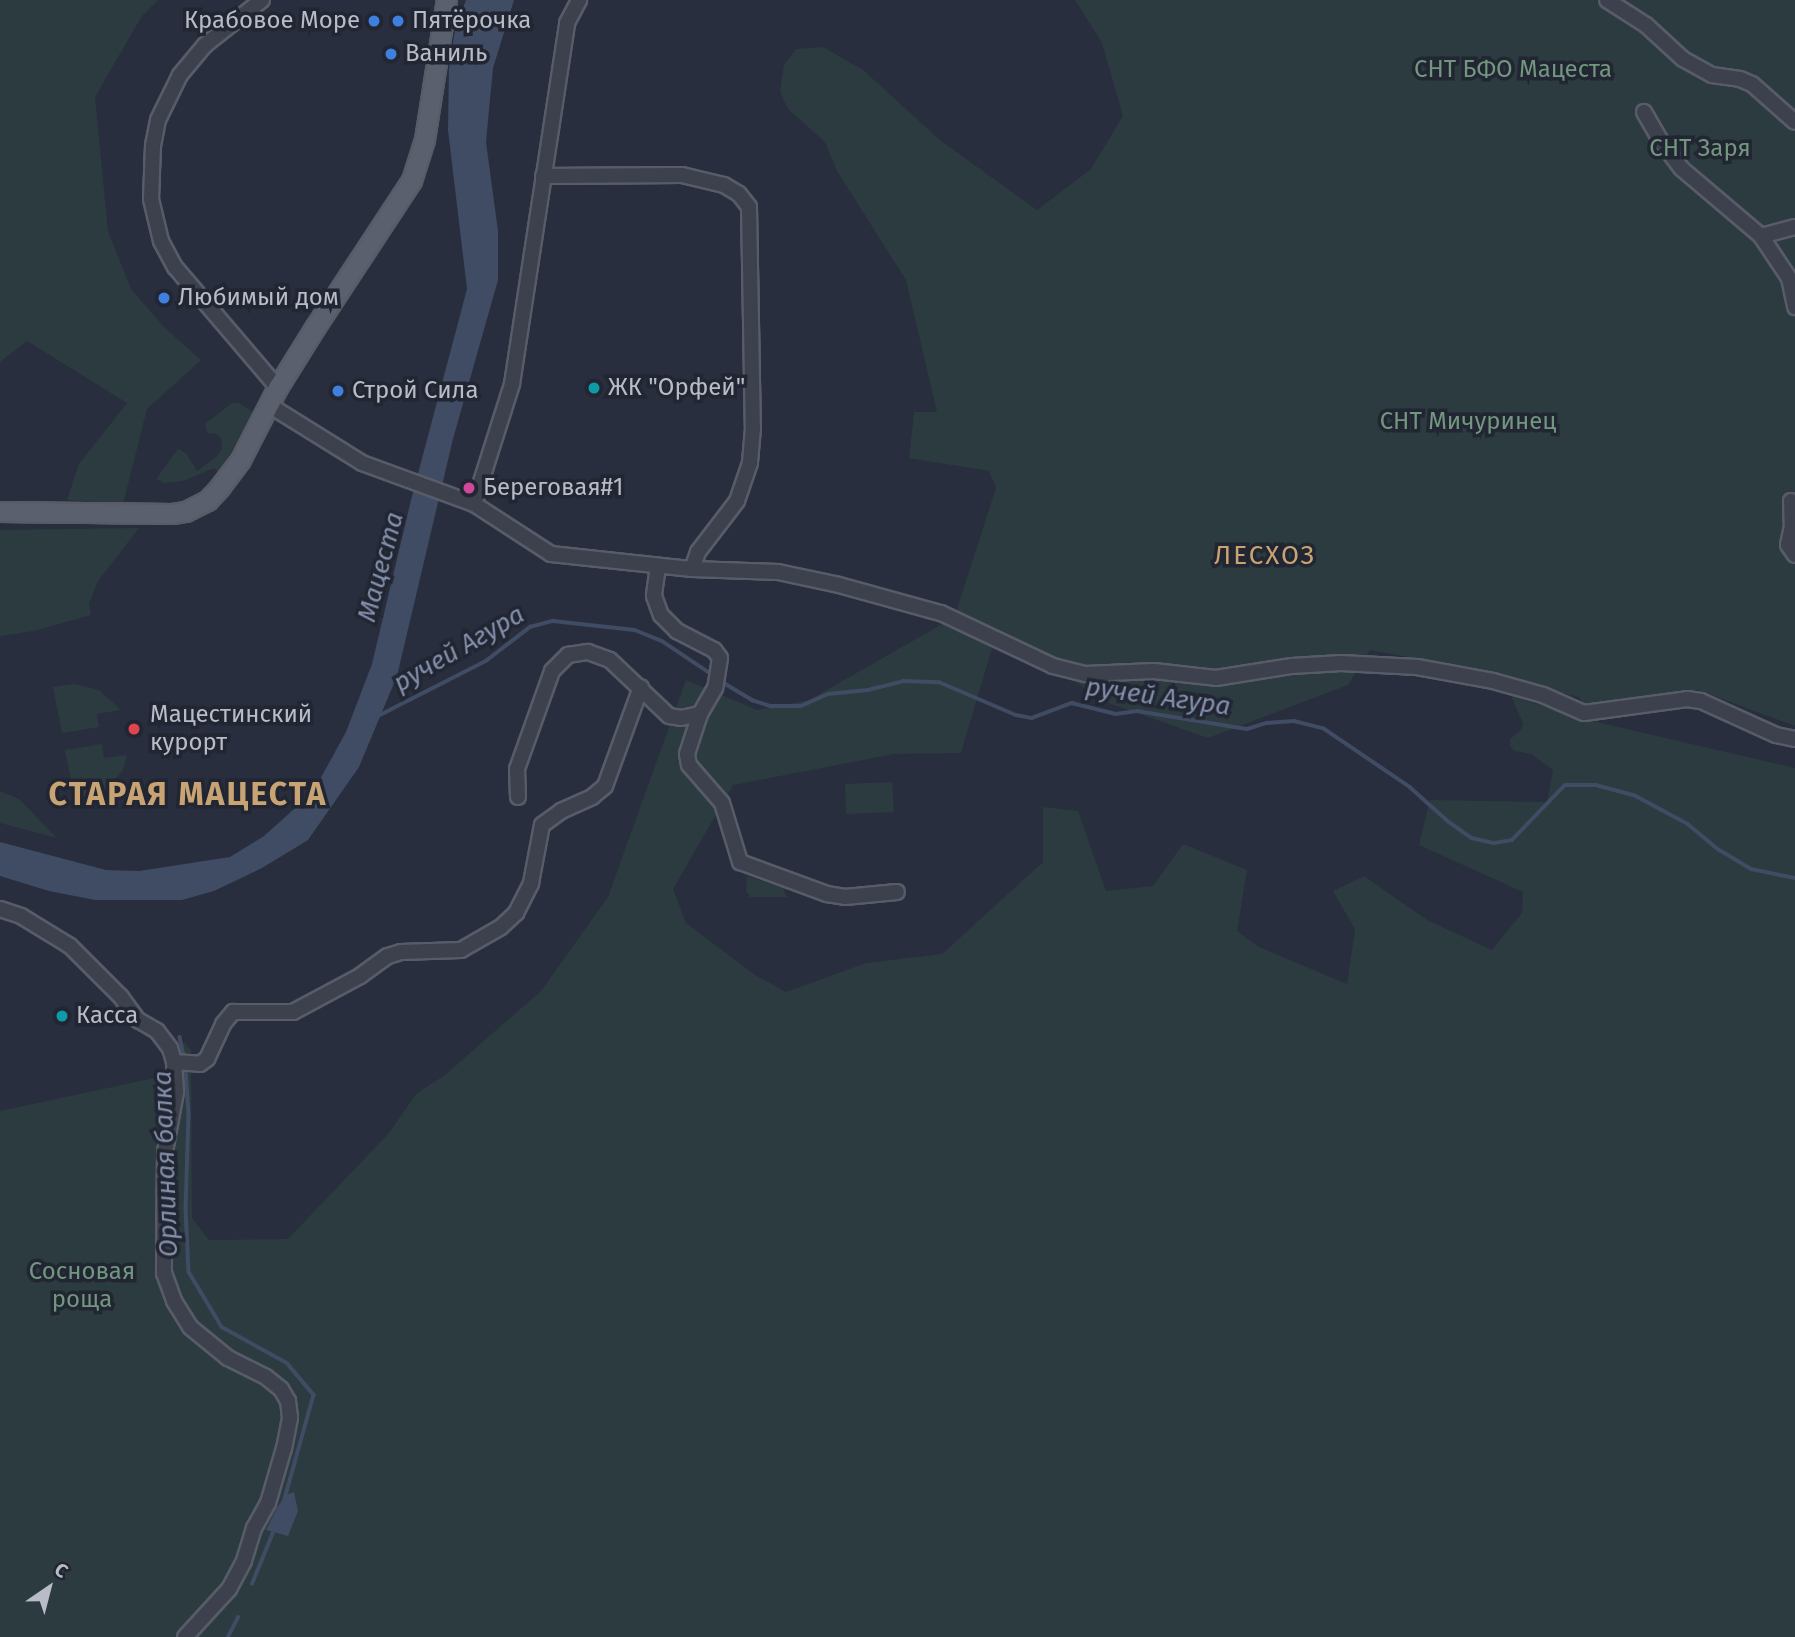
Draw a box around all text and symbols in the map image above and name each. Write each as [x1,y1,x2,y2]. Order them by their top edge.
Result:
place label: Крабовое Море [184,7,360,35]
place label: Пятёрочка [412,7,531,35]
marker: Крабовое Море [366,13,382,29]
marker: Пятёрочка [390,13,406,29]
place label: Ваниль [405,40,487,68]
marker: Ваниль [383,46,399,62]
park label: СНТ БФО Мацеста [1414,56,1612,84]
park label: СНТ Заря [1649,135,1751,163]
place label: Любимый дом [178,284,339,312]
marker: Любимый дом [156,290,172,306]
place label: ЖК "Орфей" [608,374,745,402]
place label: Строй Сила [352,377,478,405]
marker: ЖК "Орфей" [586,380,602,396]
marker: Строй Сила [330,383,346,399]
park label: СНТ Мичуринец [1380,408,1556,436]
place label: Береговая#1 [483,474,623,502]
marker: Береговая#1 [461,480,477,496]
water label: Мацеста [351,509,411,625]
district label: ЛЕСХОЗ [1215,540,1315,572]
water label: ручей Агура [388,599,530,699]
water label: ручей Агура [1084,671,1232,723]
place label: Мацестинский курорт [150,701,312,757]
marker: Мацестинский курорт [124,719,144,739]
district label: СТАРАЯ МАЦЕСТА [50,775,326,813]
place label: Касса [76,1002,138,1030]
marker: Касса [54,1008,70,1024]
water label: Орлиная балка [147,1070,185,1258]
park label: Сосновая роща [29,1258,135,1314]
north arrow [14,1553,84,1623]
text: С [50,1558,72,1583]

